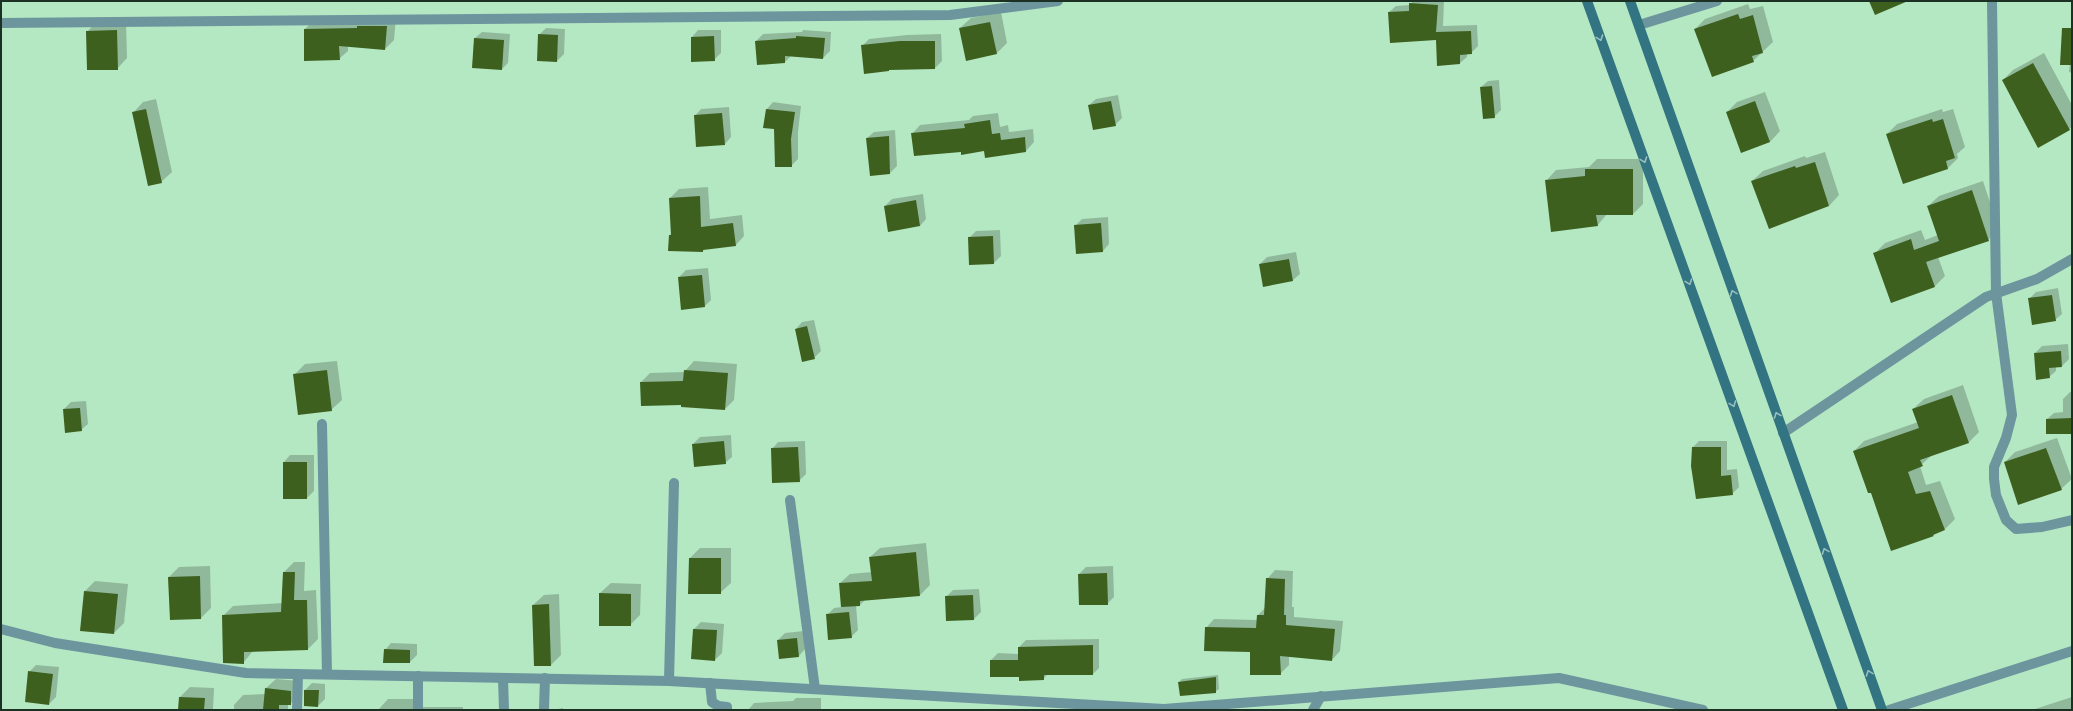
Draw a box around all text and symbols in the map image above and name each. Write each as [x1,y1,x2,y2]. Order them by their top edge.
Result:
one-way arrow [1596,34,1604,41]
one-way arrow [1640,156,1648,163]
one-way arrow [1684,279,1692,286]
one-way arrow [1730,289,1738,296]
one-way arrow [1728,401,1736,408]
one-way arrow [1773,412,1782,419]
one-way arrow [1821,547,1830,554]
one-way arrow [1865,670,1873,677]

